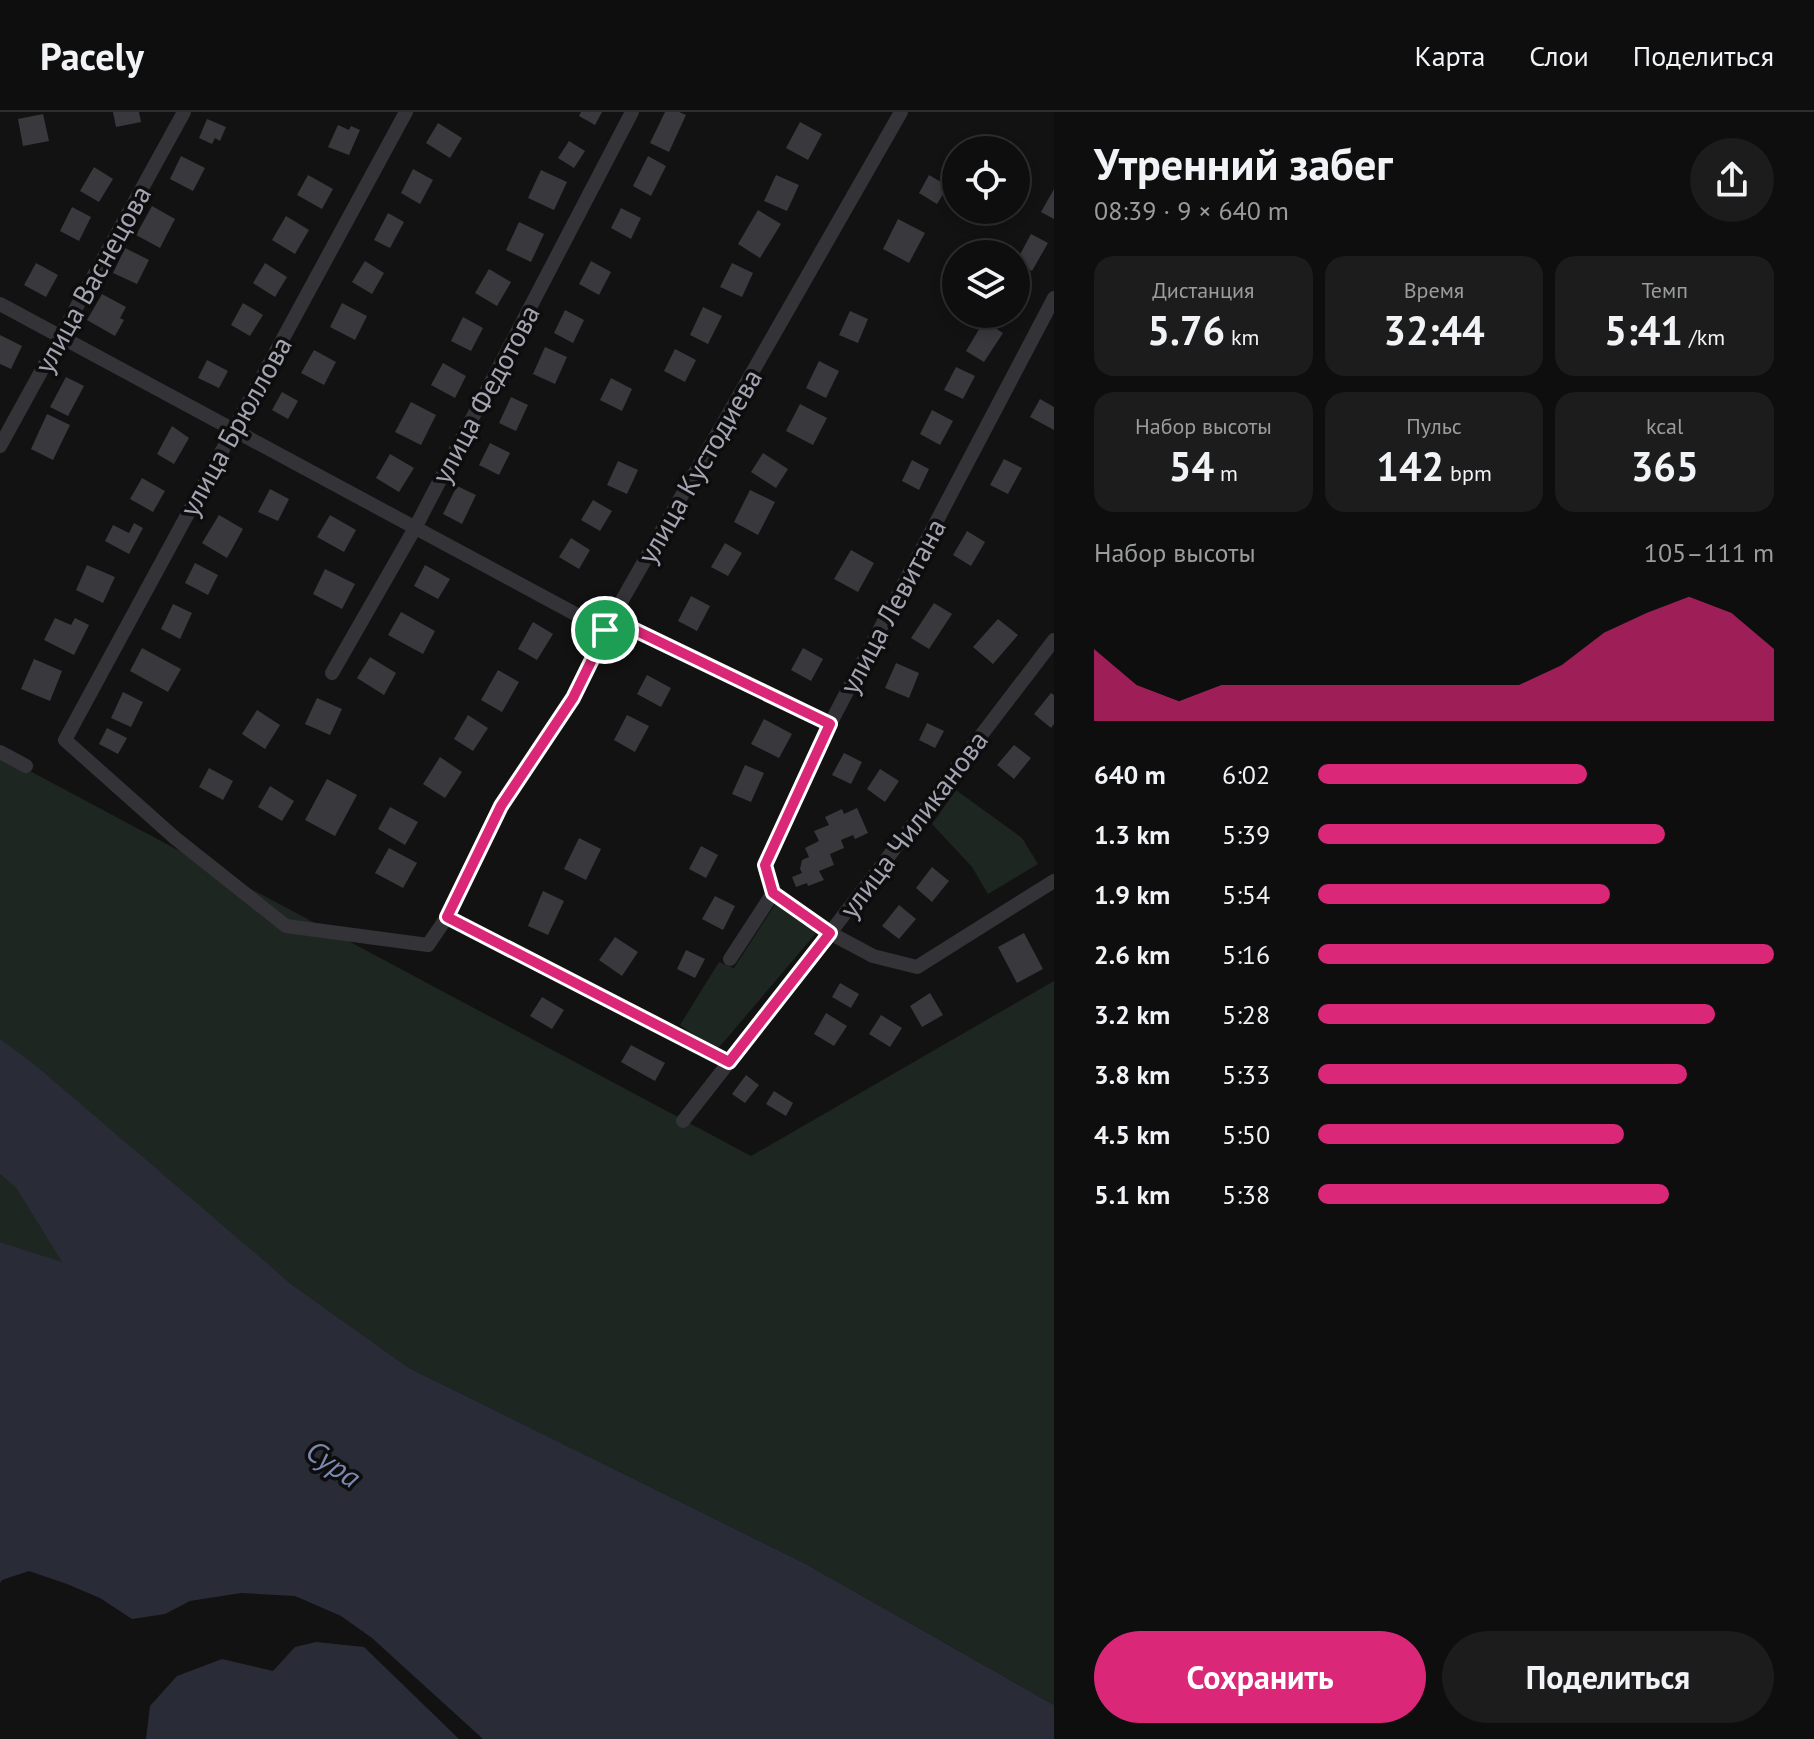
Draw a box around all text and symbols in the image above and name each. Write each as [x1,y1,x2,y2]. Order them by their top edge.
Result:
text: Pacely [40,31,144,80]
text: Карта [1415,37,1485,74]
text: Слои [1529,37,1589,74]
text: Поделиться [1633,37,1774,74]
text: Утренний забег [1094,135,1393,192]
map controls [942,136,1030,328]
button: locate [942,136,1030,224]
button: share [1690,138,1774,222]
street label: улица Васнецова [25,179,159,379]
text: 08:39 · 9 × 640 m [1094,194,1289,227]
button: layers [942,240,1030,328]
text: Дистанция [1152,276,1255,304]
text: Время [1404,276,1464,304]
text: Темп [1641,276,1688,304]
street label: улица Федотова [422,298,548,490]
text: 5.76 [1147,304,1225,356]
text: 32:44 [1383,304,1485,356]
text: 5:41 [1604,304,1683,356]
text: km [1225,323,1259,351]
text: /km [1683,323,1725,351]
street label: улица Брюллова [170,329,300,523]
street label: улица Кустодиева [628,362,770,570]
text: Набор высоты [1135,412,1272,440]
text: Пульс [1406,412,1462,440]
text: kcal [1646,412,1683,440]
text: 54 [1169,440,1214,492]
text: 142 [1376,440,1444,492]
text: 365 [1631,440,1699,492]
text: m [1214,459,1238,487]
text: bpm [1444,459,1492,487]
street label: улица Левитана [830,512,954,700]
text: Набор высоты [1094,536,1256,569]
text: 105–111 m [1644,536,1774,569]
pin [571,596,639,664]
icon: arrive [583,608,627,652]
street label: улица Чиликанова [830,723,996,925]
text: 640 m [1094,758,1166,791]
text: 6:02 [1222,758,1270,791]
text: 1.3 km [1094,818,1170,851]
text: 5:39 [1222,818,1270,851]
text: 1.9 km [1094,878,1170,911]
text: 5:54 [1222,878,1270,911]
text: 2.6 km [1094,938,1170,971]
text: 5:16 [1222,938,1270,971]
text: 3.2 km [1094,998,1170,1031]
text: 5:28 [1222,998,1270,1031]
text: 3.8 km [1094,1058,1170,1091]
text: 5:33 [1222,1058,1270,1091]
text: 4.5 km [1094,1118,1170,1151]
text: 5:50 [1222,1118,1270,1151]
text: 5.1 km [1094,1178,1170,1211]
text: 5:38 [1222,1178,1270,1211]
water label: Сура [299,1430,369,1496]
button: Сохранить [1094,1631,1426,1723]
button: Поделиться [1442,1631,1774,1723]

